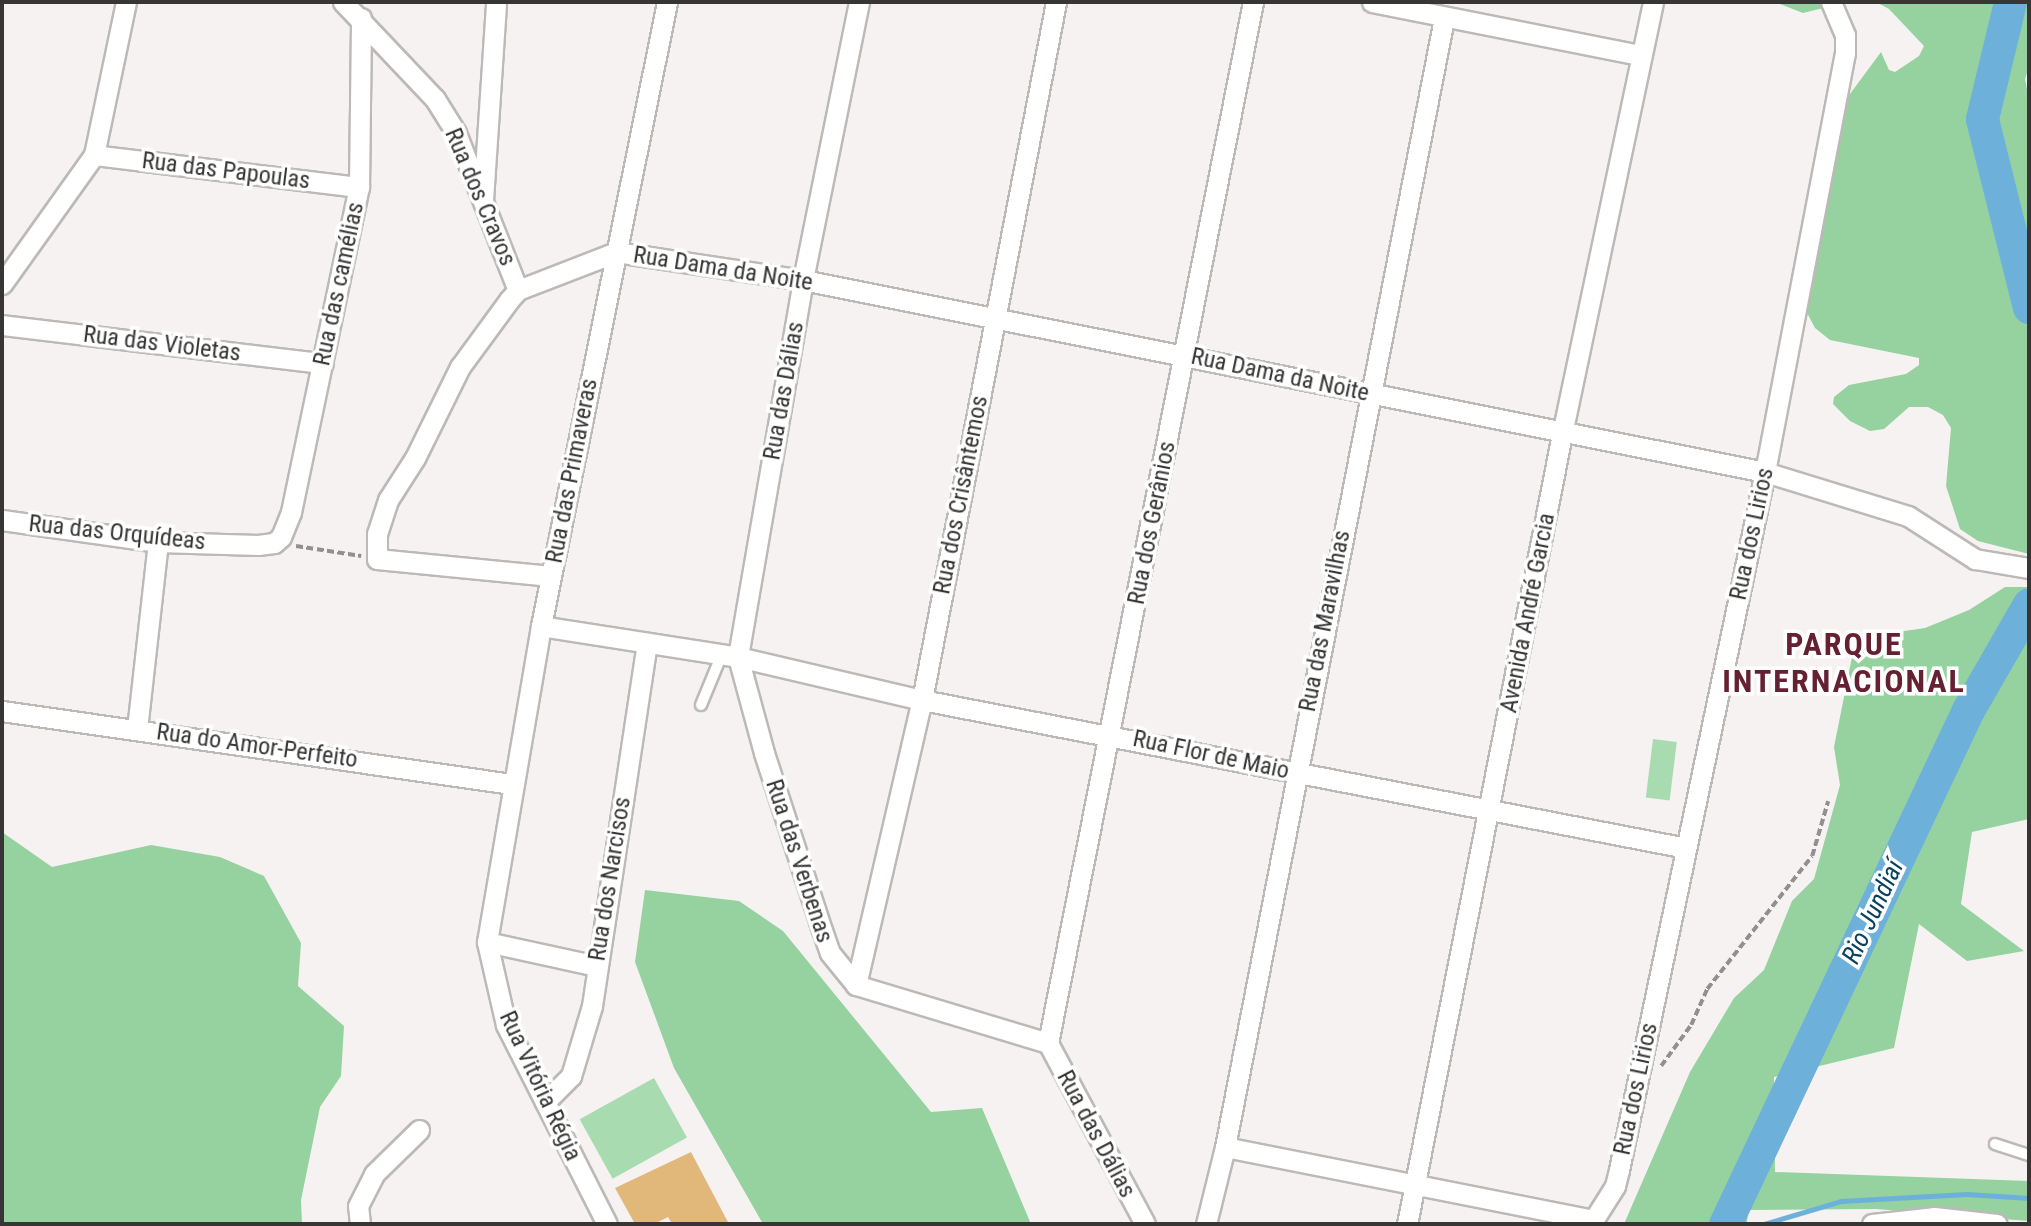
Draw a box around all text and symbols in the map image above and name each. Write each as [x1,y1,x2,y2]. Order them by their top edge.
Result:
street label: Rua dos Cravos [438,124,522,270]
street label: Rua das Papoulas [140,146,312,196]
street label: Rua das camélias [308,200,370,368]
street label: Rua Dama da Noite [631,241,815,297]
street label: Rua das Violetas [82,320,242,368]
street label: Rua das Dálias [758,320,810,462]
street label: Rua Dama da Noite [1188,342,1372,408]
street label: Rua das Primaveras [540,376,604,566]
street label: Rua dos Crisântemos [928,393,994,597]
street label: Rua dos Gerânios [1122,439,1182,607]
street label: Rua dos Lirios [1724,465,1780,603]
street label: Rua das Orquídeas [27,509,207,557]
street label: Avenida André Garcia [1495,511,1561,715]
street label: Rua das Maravilhas [1293,528,1357,714]
district label: PARQUE INTERNACIONAL [1724,626,1964,701]
street label: Rua do Amor-Perfeito [155,718,359,774]
street label: Rua Flor de Maio [1130,724,1292,786]
street label: Rua das Verbenas [759,776,839,946]
street label: Rua dos Narcisos [583,795,637,963]
water label: Rio Jundiaí [1835,855,1911,969]
street label: Rua Vitória Régia [493,1007,587,1165]
street label: Rua dos Lirios [1608,1020,1664,1158]
street label: Rua das Dálias [1050,1065,1142,1203]

